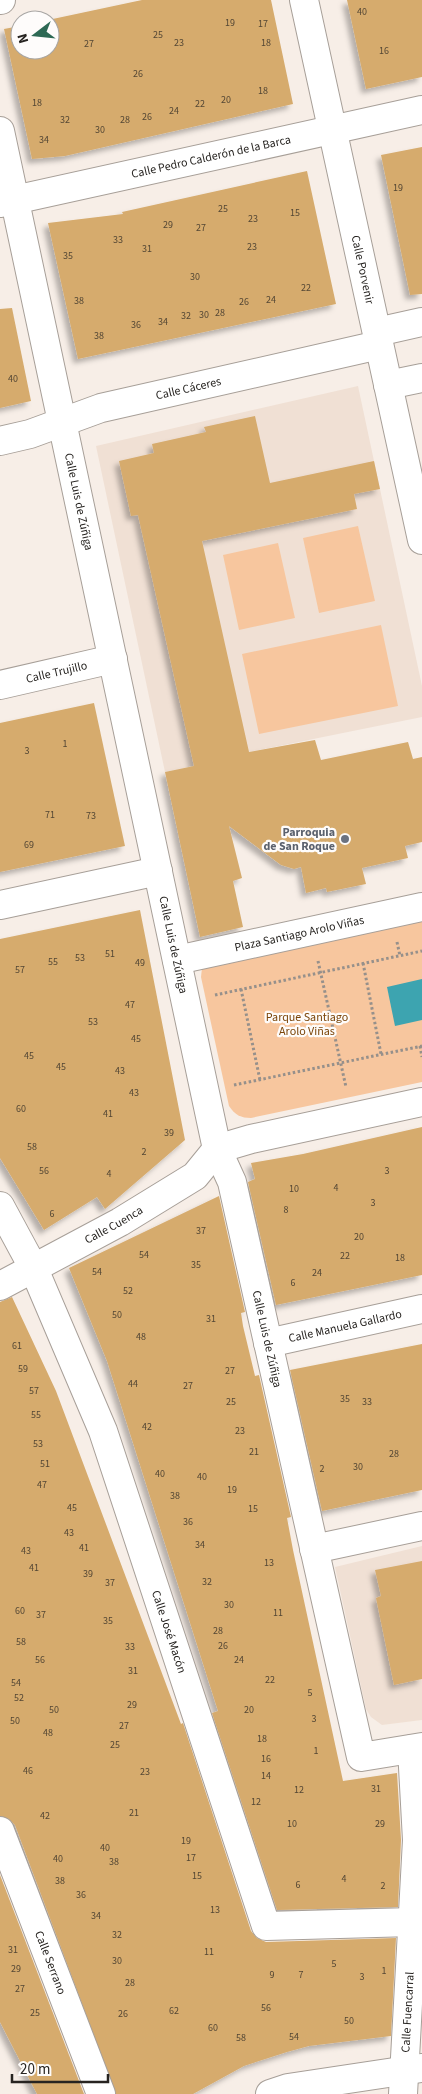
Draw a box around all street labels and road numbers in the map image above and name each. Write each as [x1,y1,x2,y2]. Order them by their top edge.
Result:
street label: Calle Pedro Calderón de la Barca [130,131,292,183]
street label: Calle Porvenir [347,234,378,307]
street label: Calle Cáceres [154,373,223,404]
street label: Calle Luis de Zúñiga [60,451,97,552]
street label: Calle Trujillo [24,657,89,688]
street label: Calle Luis de Zúñiga [154,895,192,995]
street label: Plaza Santiago Arolo Viñas [233,912,366,956]
street label: Calle Cuenca [82,1202,146,1248]
street label: Calle Luis de Zúñiga [248,1289,286,1389]
street label: Calle Manuela Gallardo [287,1306,404,1347]
street label: Calle José Macón [147,1588,190,1675]
street label: Calle Serrano [30,1928,70,1997]
street label: Calle Fuencarral [397,1971,419,2053]

